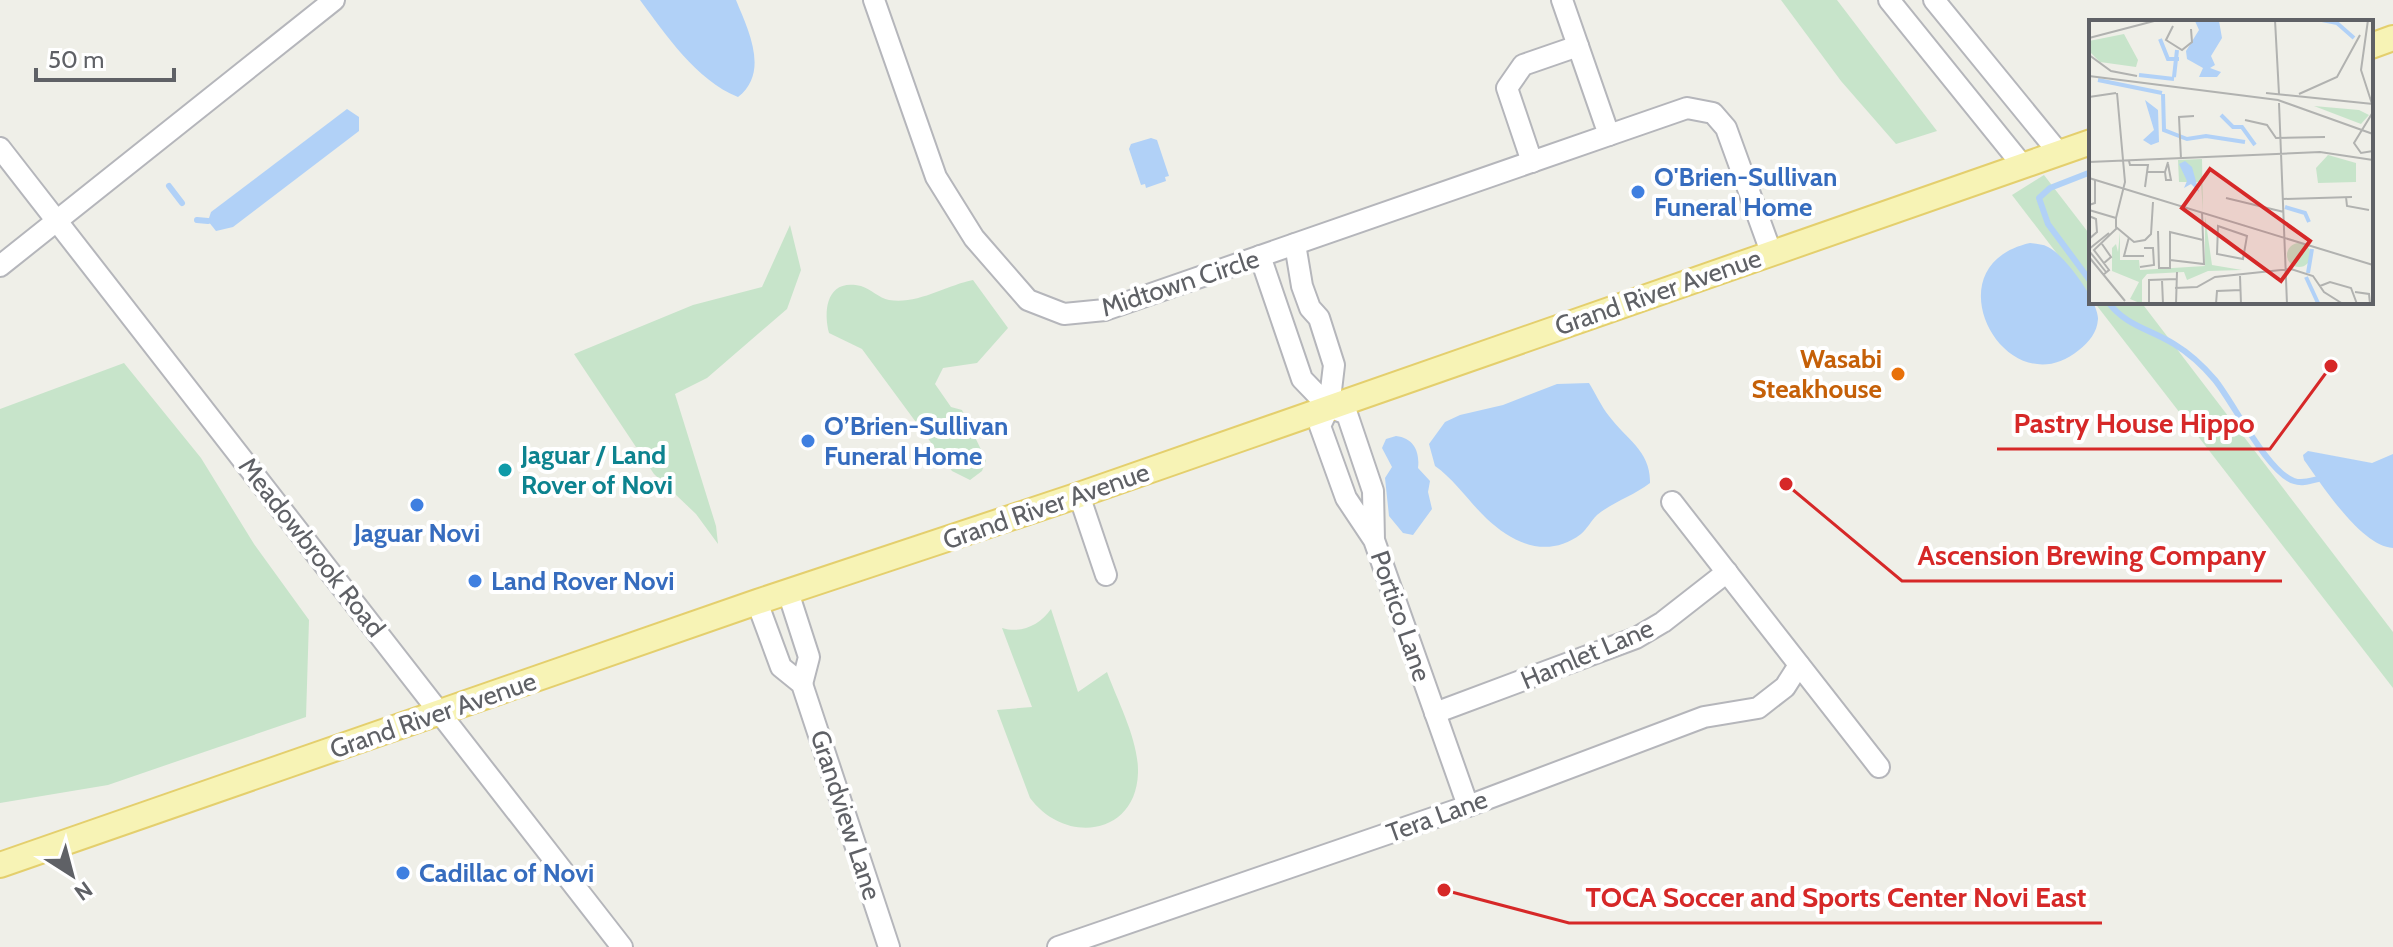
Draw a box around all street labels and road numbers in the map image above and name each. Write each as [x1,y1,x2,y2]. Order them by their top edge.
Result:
street label: Midtown Circle [1097,242,1263,324]
street label: Grand River Avenue [1551,242,1765,342]
street label: Meadowbrook Road [232,451,392,643]
street label: Grand River Avenue [939,456,1153,556]
street label: Portico Lane [1364,546,1438,686]
street label: Hamlet Lane [1516,612,1658,696]
street label: Grand River Avenue [326,665,540,765]
street label: Grandview Lane [804,726,888,904]
street label: Tera Lane [1382,783,1492,849]

